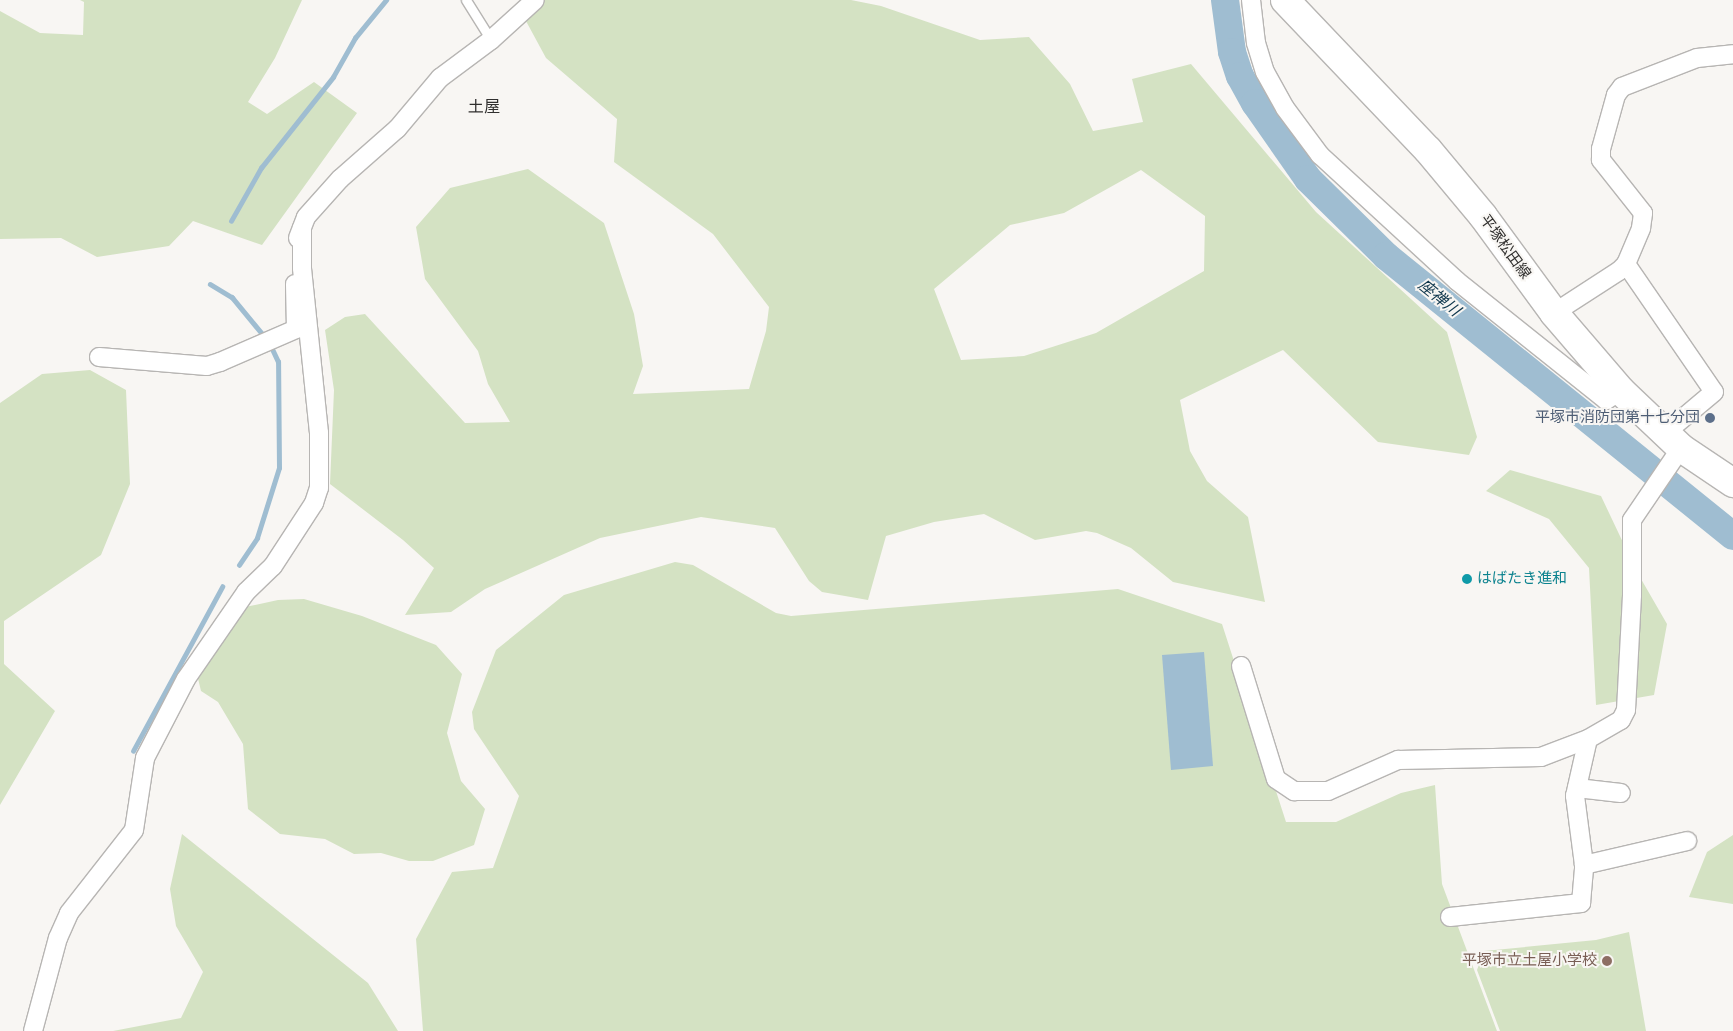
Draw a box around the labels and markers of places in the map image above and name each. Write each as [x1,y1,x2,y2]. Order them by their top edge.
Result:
place label: 平塚市消防団第十七分団 [1535,409,1700,427]
marker: 平塚市消防団第十七分団 [1704,412,1716,424]
place label: はばたき進和 [1477,570,1567,588]
marker: はばたき進和 [1461,573,1473,585]
place label: 平塚市立土屋小学校 [1462,952,1597,970]
marker: 平塚市立土屋小学校 [1601,955,1613,967]

